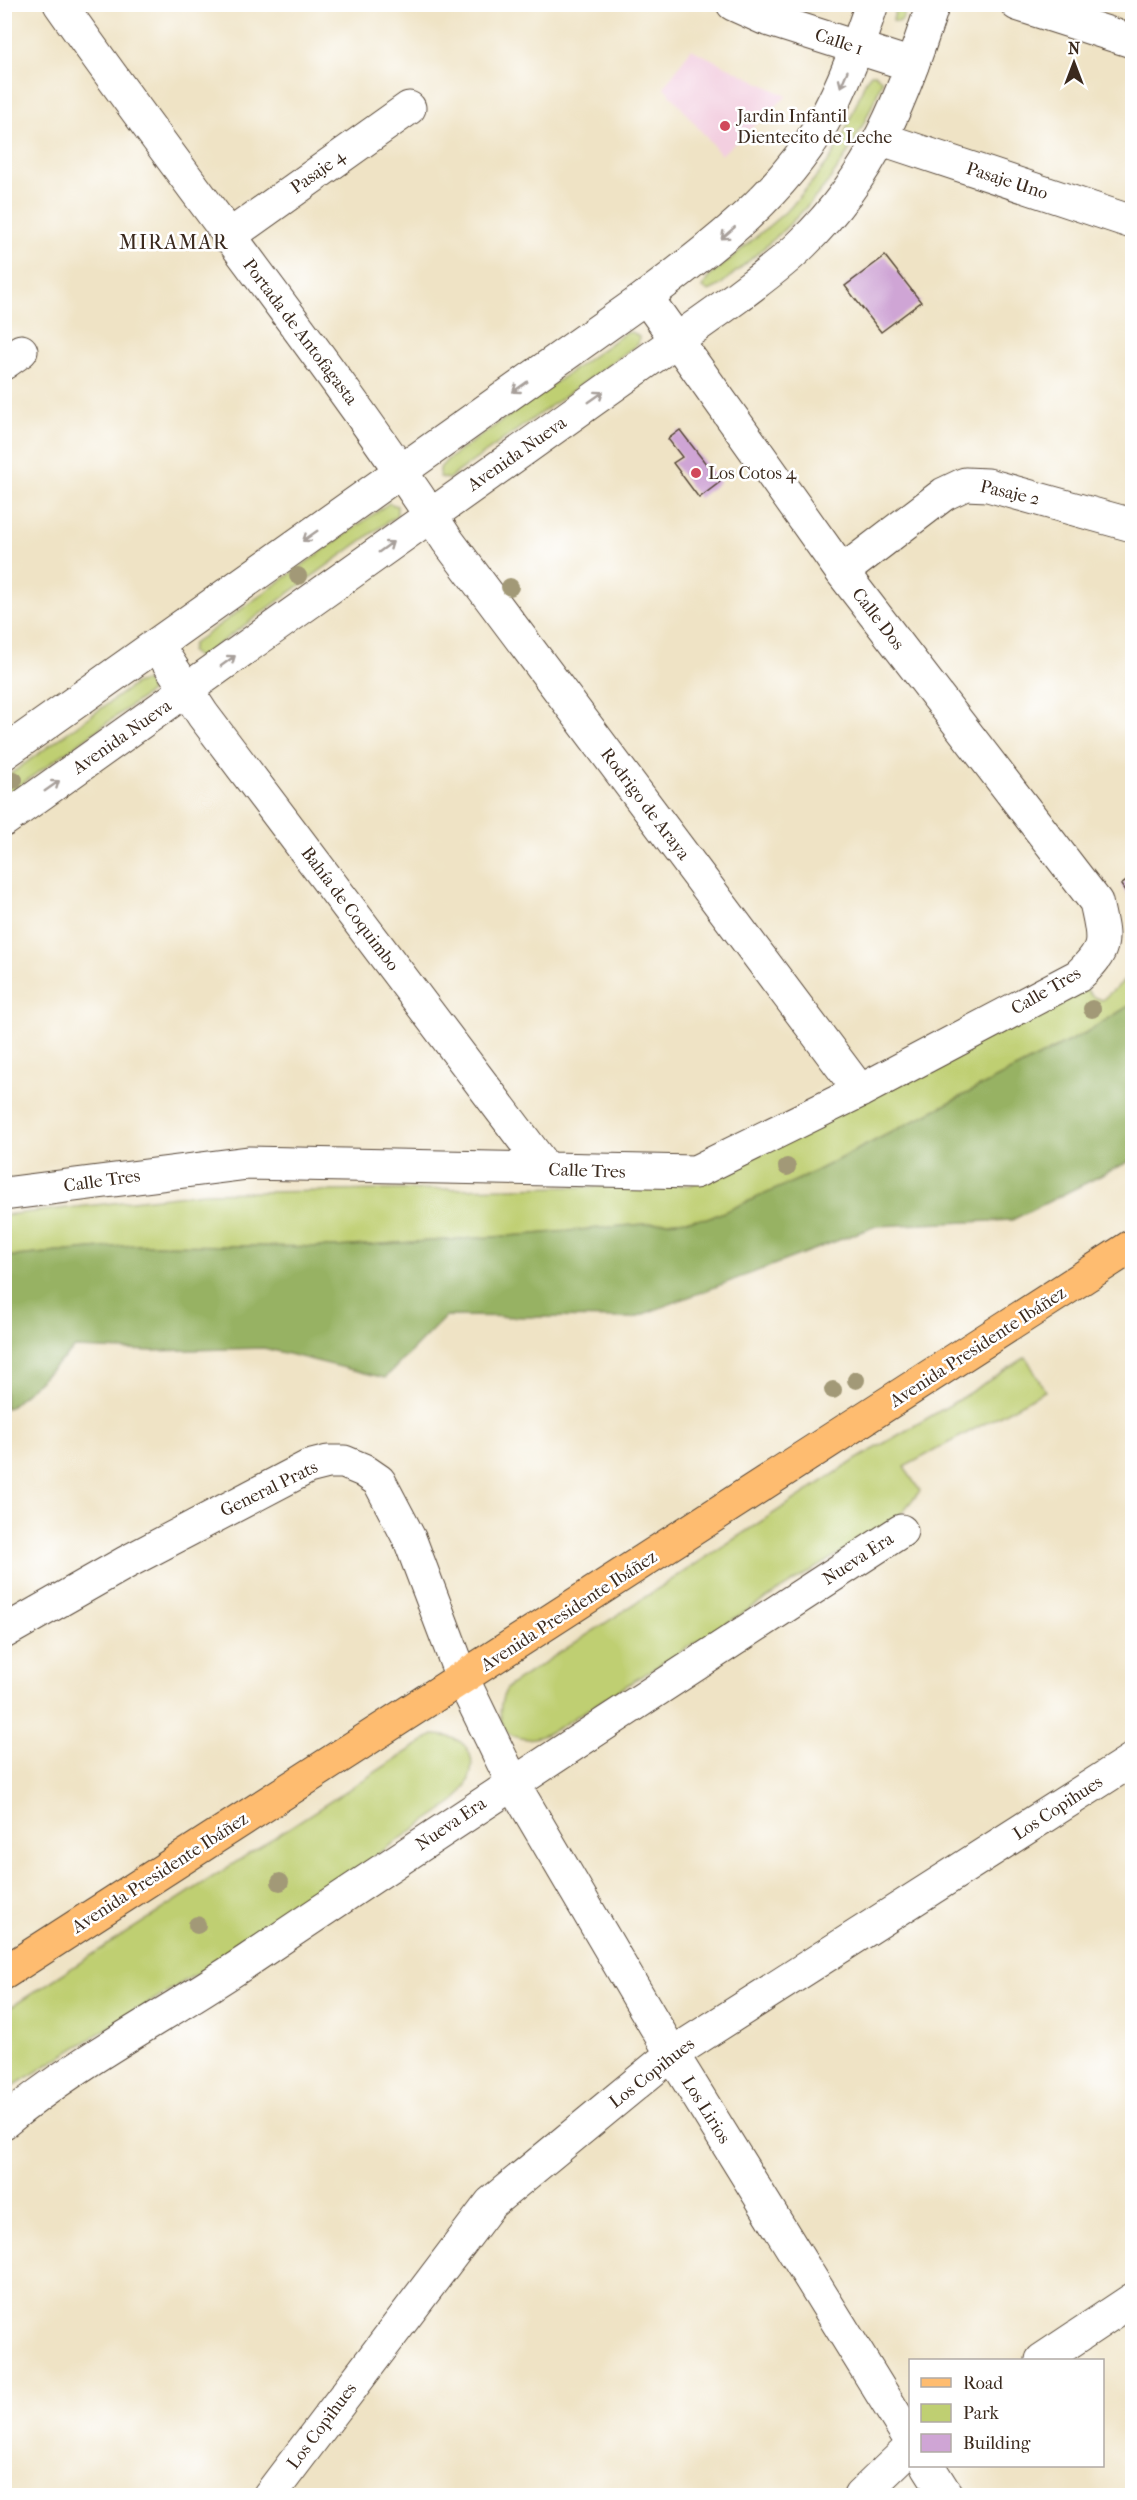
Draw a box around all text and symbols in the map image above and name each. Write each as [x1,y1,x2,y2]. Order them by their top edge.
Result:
street label: Calle 1 [812,24,866,60]
north arrow [1044,33,1104,93]
text: N [1068,39,1081,58]
one-way arrow [838,69,849,88]
place label: Jardin Infantil Dientecito de Leche [735,106,892,148]
marker: Jardin Infantil Dientecito de Leche [718,119,732,133]
street label: Pasaje 4 [287,145,350,198]
street label: Pasaje Uno [963,158,1051,204]
one-way arrow [721,226,736,240]
district label: MIRAMAR [119,231,229,254]
street label: Portada de Antofagasta [238,255,362,410]
one-way arrow [513,381,529,393]
one-way arrow [588,391,604,403]
street label: Avenida Nueva [463,412,571,496]
place label: Los Cotos 4 [708,463,797,484]
marker: Los Cotos 4 [689,466,703,480]
street label: Pasaje 2 [978,476,1042,510]
one-way arrow [303,530,319,542]
one-way arrow [378,541,394,553]
street label: Calle Dos [847,584,909,654]
one-way arrow [219,655,235,667]
street label: Avenida Nueva [68,695,176,779]
street label: Rodrigo de Araya [596,744,694,865]
one-way arrow [44,780,60,793]
street label: Bahía de Coquimbo [297,843,403,975]
street label: Calle Tres [1007,962,1085,1019]
street label: Calle Tres [548,1159,626,1183]
street label: Calle Tres [62,1165,142,1197]
street label: Avenida Presidente Ibáñez [885,1282,1070,1412]
street label: General Prats [217,1456,321,1522]
street label: Nueva Era [819,1528,898,1590]
street label: Avenida Presidente Ibáñez [476,1546,661,1676]
street label: Los Copihues [1009,1771,1107,1845]
street label: Nueva Era [412,1793,491,1855]
street label: Avenida Presidente Ibáñez [67,1808,252,1938]
street label: Los Copihues [605,2033,699,2113]
street label: Los Lirios [677,2072,735,2148]
legend [909,2359,1104,2467]
text: Road [963,2373,1003,2394]
street label: Los Copihues [283,2379,361,2473]
text: Park [963,2403,1000,2424]
text: Building [963,2433,1031,2454]

